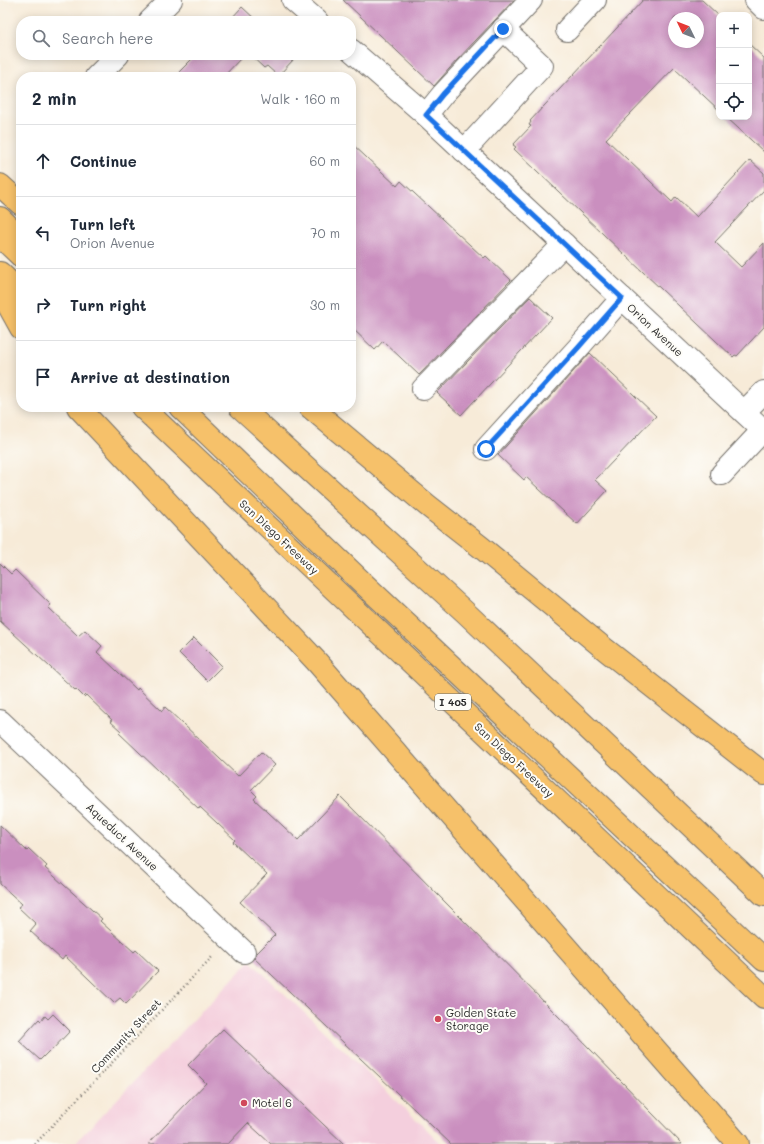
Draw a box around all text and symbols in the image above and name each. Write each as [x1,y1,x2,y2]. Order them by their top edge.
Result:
north arrow [668,12,704,48]
map controls [716,12,752,120]
button: + [716,12,752,48]
search box [16,16,356,60]
route end [494,20,512,38]
icon: search [30,27,52,49]
text: Search here [62,28,153,48]
button: − [716,48,752,84]
button: locate [716,84,752,120]
text: 2 min [32,87,77,109]
text: Walk · 160 m [260,90,340,107]
icon: ahead [32,150,54,172]
text: Continue [70,151,137,171]
text: 60 m [310,152,340,169]
text: Turn left [70,214,135,234]
icon: left [32,222,54,244]
text: 70 m [310,224,340,241]
text: Orion Avenue [70,234,155,251]
icon: right [32,294,54,316]
text: Turn right [70,295,147,315]
text: 30 m [310,296,340,313]
street label: Orion Avenue [624,300,687,360]
icon: arrive [32,366,54,388]
text: Arrive at destination [70,367,230,387]
route start [477,440,495,458]
street label: San Diego Freeway [236,496,322,577]
road number: I 405 [435,694,471,710]
street label: San Diego Freeway [471,719,557,800]
street label: Aqueduct Avenue [83,799,162,874]
street label: Community Street [87,995,164,1076]
place label: Golden State Storage [446,1005,517,1033]
marker: Golden State Storage [433,1014,443,1024]
place label: Motel 6 [252,1095,292,1110]
marker: Motel 6 [239,1098,249,1108]

